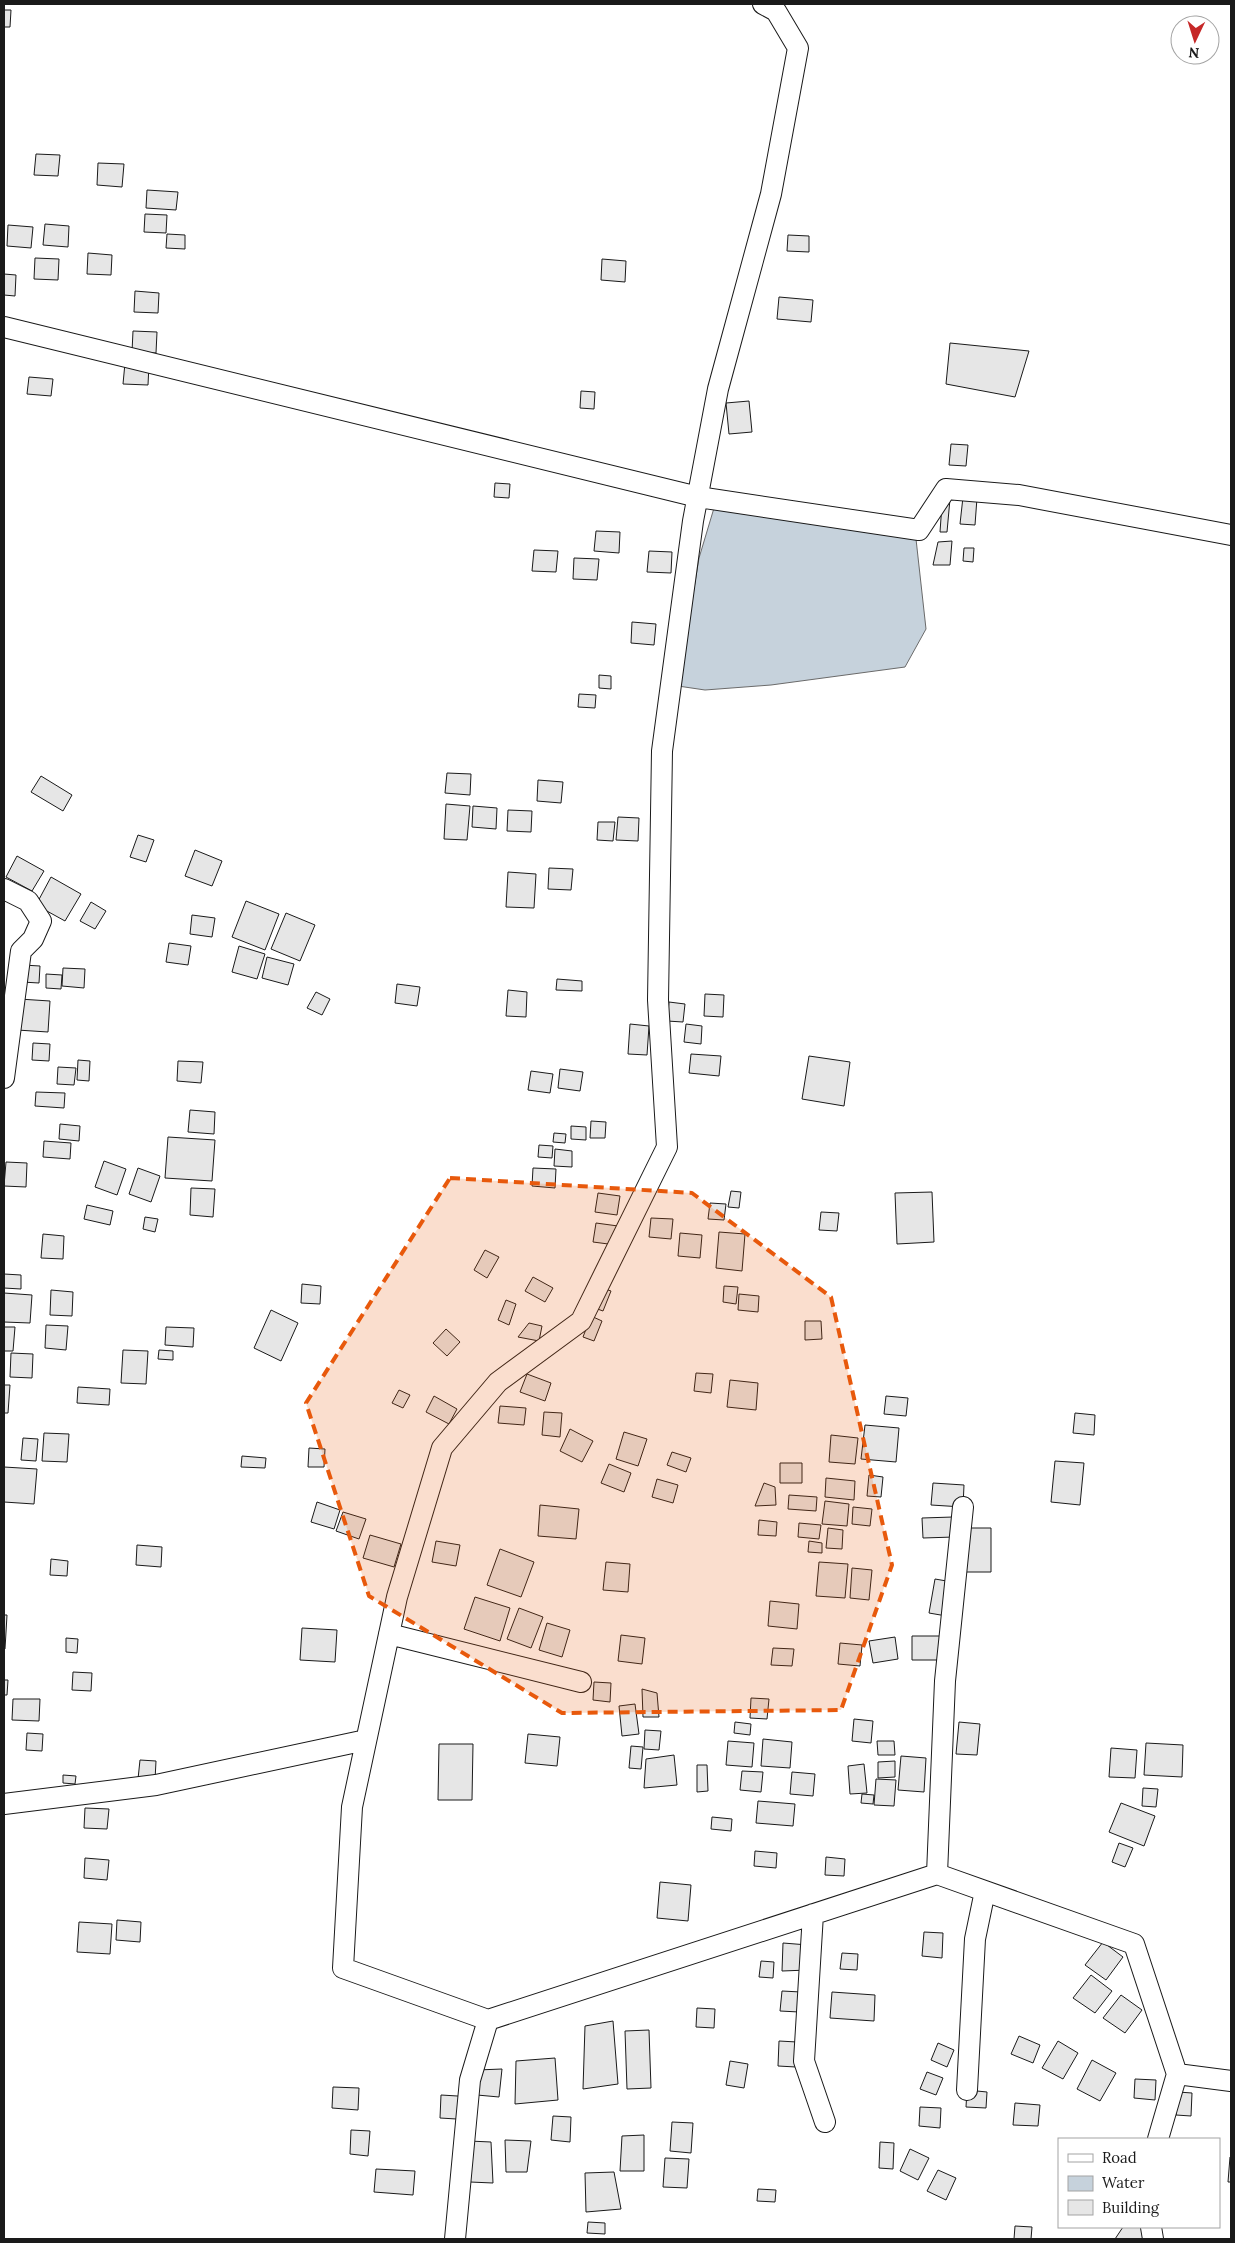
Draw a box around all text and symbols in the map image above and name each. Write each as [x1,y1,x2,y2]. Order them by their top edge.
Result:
north arrow [1170,15,1220,65]
text: N [1188,44,1200,62]
legend [1058,2138,1220,2228]
text: Road [1102,2148,1137,2167]
text: Water [1102,2173,1145,2192]
text: Building [1102,2198,1160,2217]

